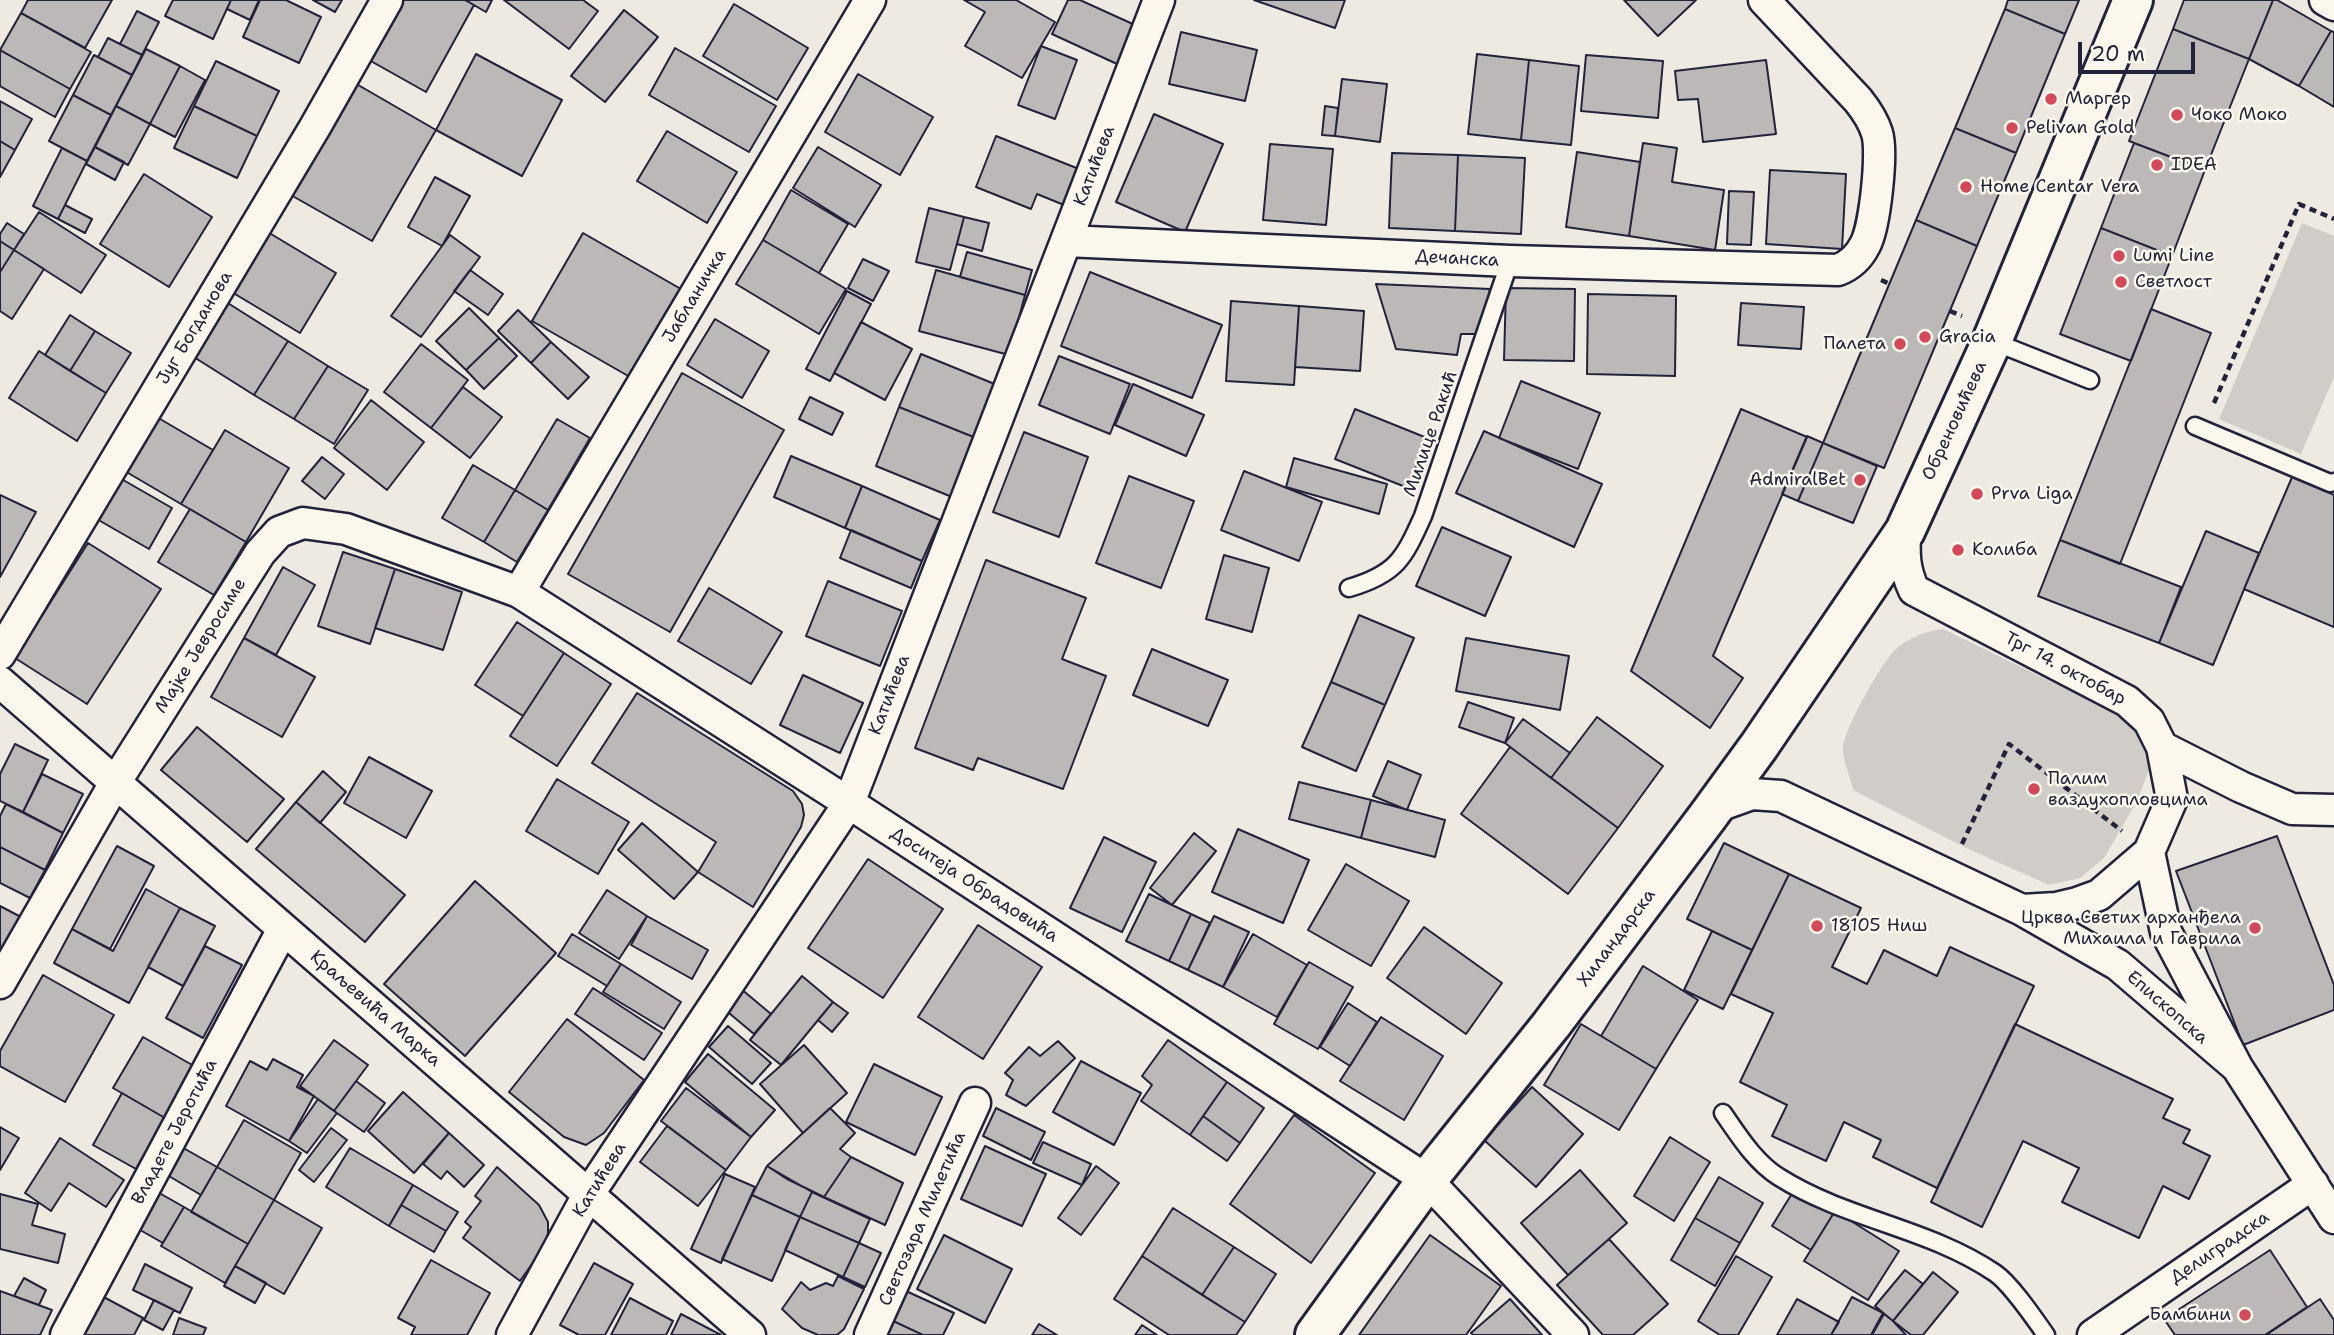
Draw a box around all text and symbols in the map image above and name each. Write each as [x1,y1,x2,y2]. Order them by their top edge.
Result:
scale bar [2082,28,2199,72]
text: 20 m [2091,40,2145,68]
place label: Маргер [2065,88,2131,110]
marker: Маргер [2043,91,2059,107]
place label: Чоко Моко [2191,104,2287,126]
marker: Чоко Моко [2169,107,2185,123]
place label: Pelivan Gold [2026,117,2135,139]
marker: Pelivan Gold [2004,120,2020,136]
street label: Катићева [1070,123,1120,209]
place label: IDEA [2171,154,2217,176]
marker: IDEA [2149,157,2165,173]
place label: Home Centar Vera [1980,176,2139,198]
marker: Home Centar Vera [1958,179,1974,195]
street label: Јабланичка [659,245,731,347]
place label: Lumi Line [2133,245,2214,267]
street label: Дечанска [1415,246,1499,272]
marker: Lumi Line [2111,248,2127,264]
street label: Југ Богданова [153,267,237,389]
place label: Светлост [2135,271,2212,293]
marker: Светлост [2113,274,2129,290]
place label: Gracia [1939,326,1996,348]
marker: Gracia [1917,329,1933,345]
place label: Палета [1824,333,1886,355]
marker: Палета [1892,336,1908,352]
street label: Обреновићева [1918,358,1992,484]
street label: Милице Ракић [1399,368,1463,500]
place label: AdmiralBet [1749,469,1846,491]
marker: AdmiralBet [1852,472,1868,488]
place label: Prva Liga [1991,483,2073,505]
marker: Prva Liga [1969,486,1985,502]
place label: Колиба [1972,539,2037,561]
marker: Колиба [1950,542,1966,558]
street label: Мајке Јевросиме [151,574,251,718]
street label: Трг 14. октобар [2001,628,2129,710]
street label: Катићева [865,652,915,738]
place label: Палим ваздухопловцима [2048,768,2208,810]
marker: Палим ваздухопловцима [2026,781,2042,797]
street label: Доситеја Обрадовића [886,823,1062,947]
street label: Хиландарска [1573,885,1661,991]
place label: Црква Светих арханђела Михаила и Гаврила [2021,907,2241,950]
place label: 18105 Ниш [1831,915,1927,937]
marker: 18105 Ниш [1809,918,1825,934]
marker: Црква Светих арханђела Михаила и Гаврила [2247,920,2263,936]
street label: Краљевића Марка [305,946,445,1072]
street label: Епископска [2122,967,2212,1049]
street label: Владете Јеротића [127,1056,223,1208]
street label: Светозара Милетића [875,1128,971,1310]
street label: Катићева [569,1139,631,1221]
street label: Делиградска [2166,1207,2274,1289]
place label: Бамбини [2149,1304,2231,1326]
marker: Бамбини [2237,1307,2253,1323]

